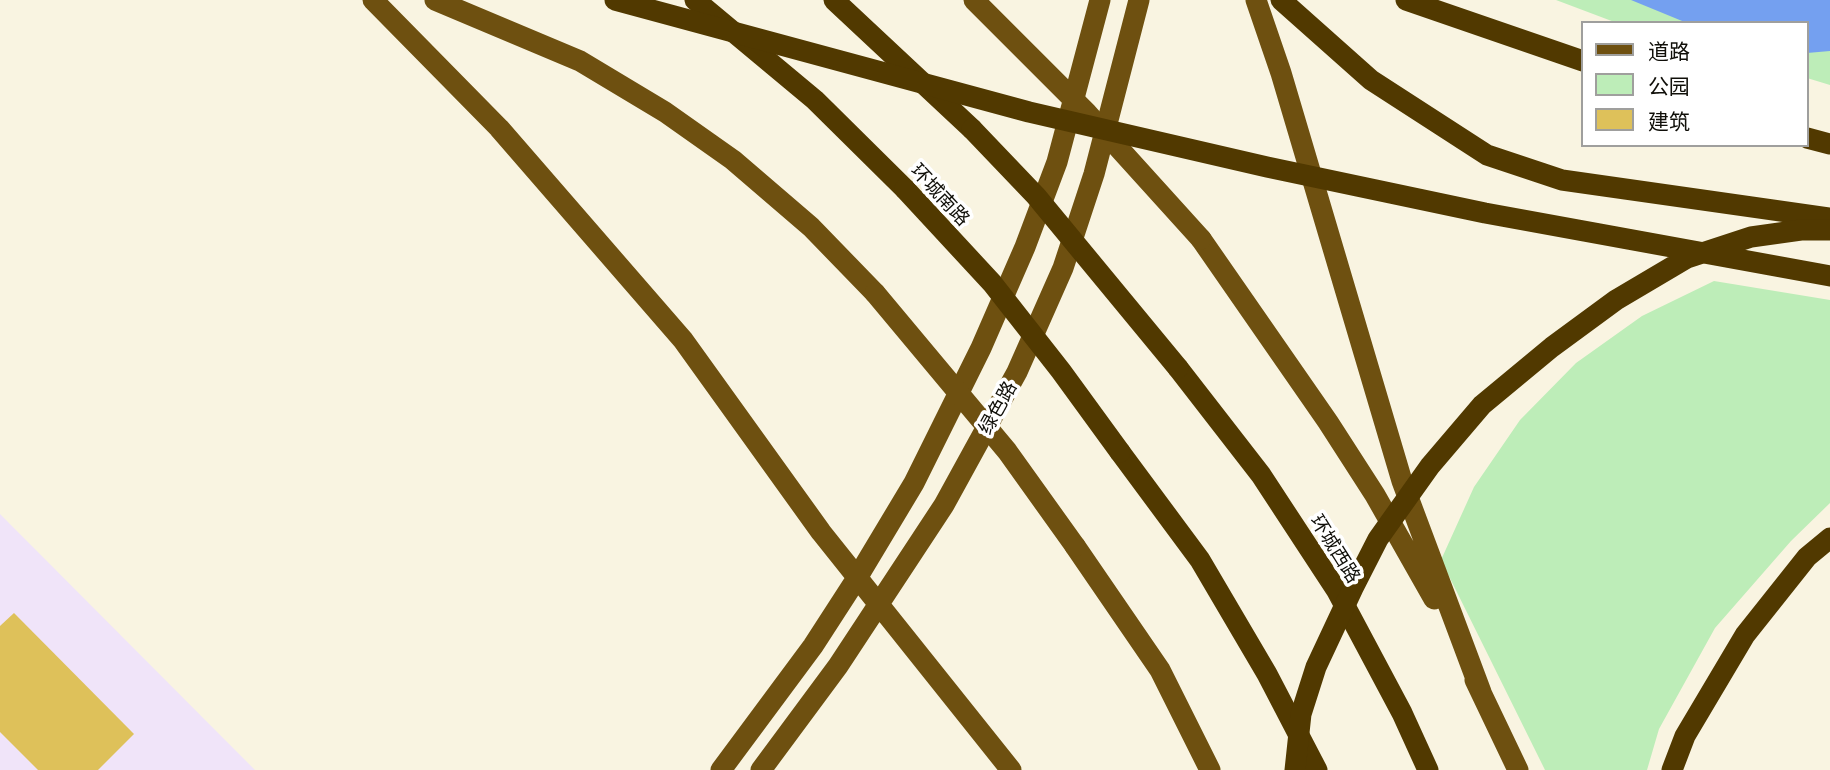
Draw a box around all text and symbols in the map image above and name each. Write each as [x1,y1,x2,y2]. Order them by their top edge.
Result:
legend [1582,21,1809,147]
text: 道路 [1648,39,1690,63]
text: 公园 [1648,74,1690,98]
text: 建筑 [1648,109,1690,133]
street label: 环城南路 [906,159,974,231]
street label: 绿色路 [974,378,1022,438]
street label: 环城西路 [1305,511,1365,587]

